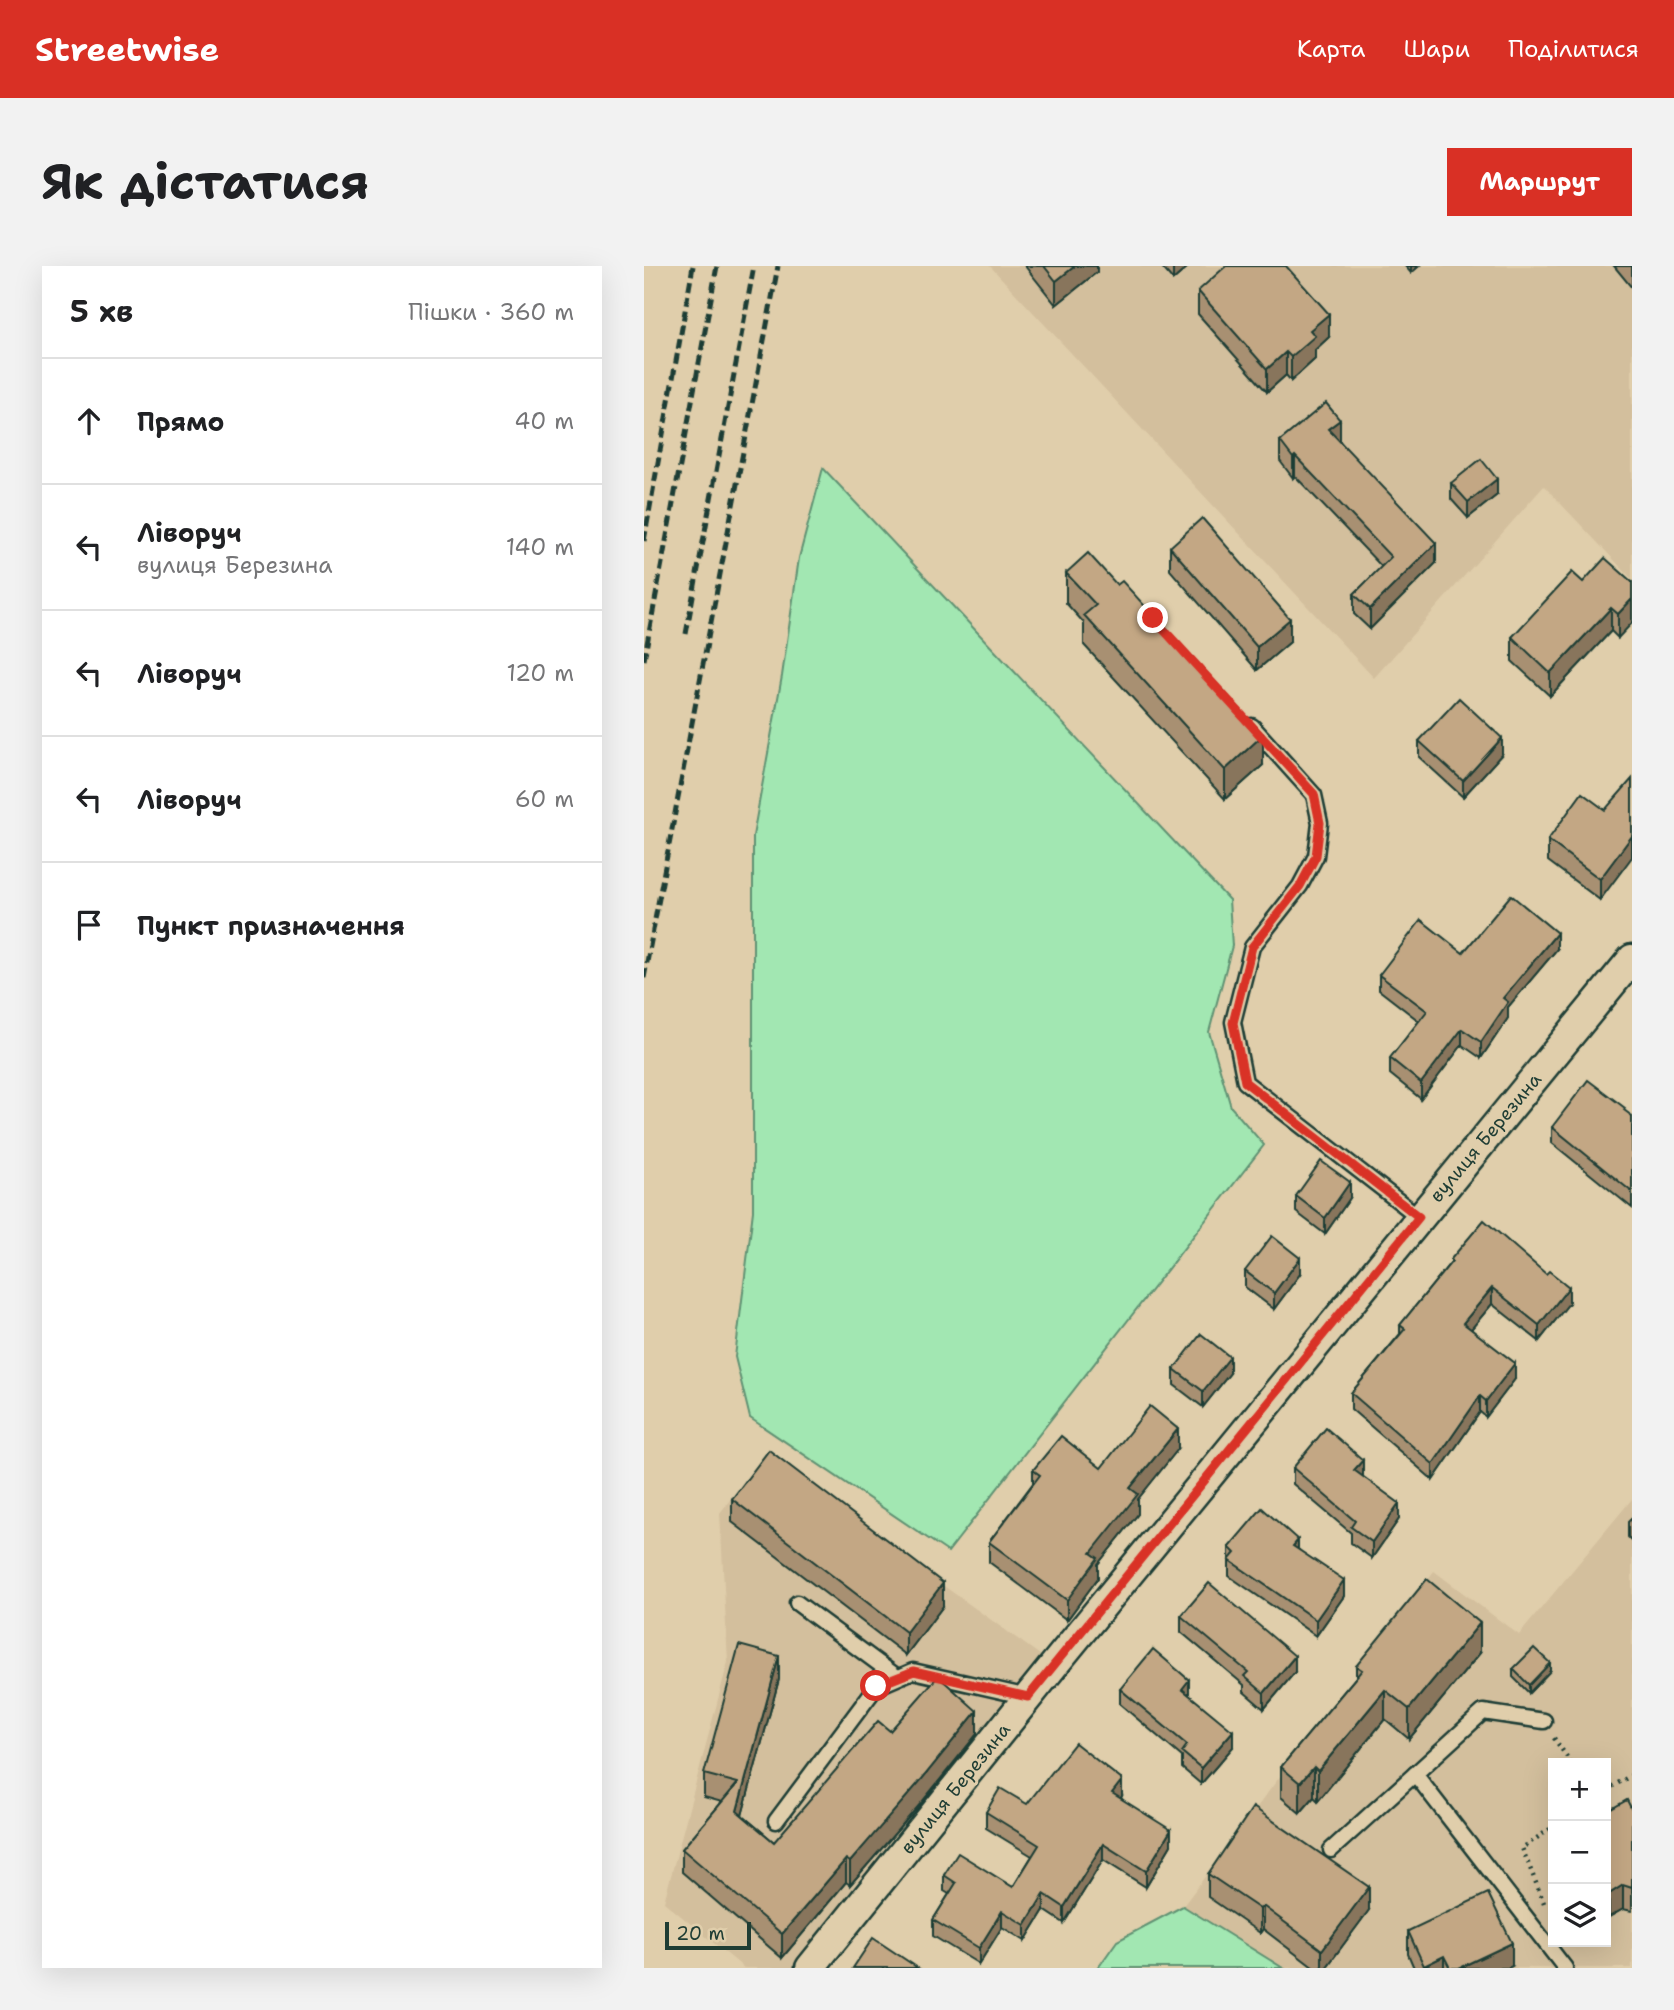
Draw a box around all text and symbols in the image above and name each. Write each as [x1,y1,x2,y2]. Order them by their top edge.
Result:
text: Streetwise [35,27,219,72]
text: Карта [1297,33,1365,65]
text: Шари [1403,33,1470,65]
text: Поділитися [1508,33,1639,65]
button: Маршрут [1447,148,1632,216]
text: Як дістатися [42,149,369,215]
text: 5 хв [70,291,133,332]
text: Пішки · 360 m [408,297,574,327]
icon: ahead [70,402,108,440]
text: Прямо [137,404,225,439]
text: 40 m [514,406,574,436]
text: Ліворуч [137,515,242,550]
icon: left [70,528,108,566]
text: 140 m [506,532,574,562]
text: вулиця Березина [137,550,333,580]
route end [1137,602,1168,633]
icon: left [70,654,108,692]
text: Ліворуч [137,656,242,691]
text: 120 m [506,658,574,688]
icon: left [70,780,108,818]
text: Ліворуч [137,782,242,817]
text: 60 m [515,784,574,814]
icon: arrive [70,906,108,944]
text: Пункт призначення [137,908,405,943]
street label: вулиця Березина [1424,1067,1547,1207]
route start [860,1670,891,1701]
street label: вулиця Березина [895,1718,1016,1859]
map controls [1548,1758,1611,1947]
button: + [1548,1758,1611,1821]
button: − [1548,1821,1611,1884]
button: layers [1548,1884,1611,1947]
scale bar [665,1919,751,1951]
text: 20 m [676,1921,725,1946]

